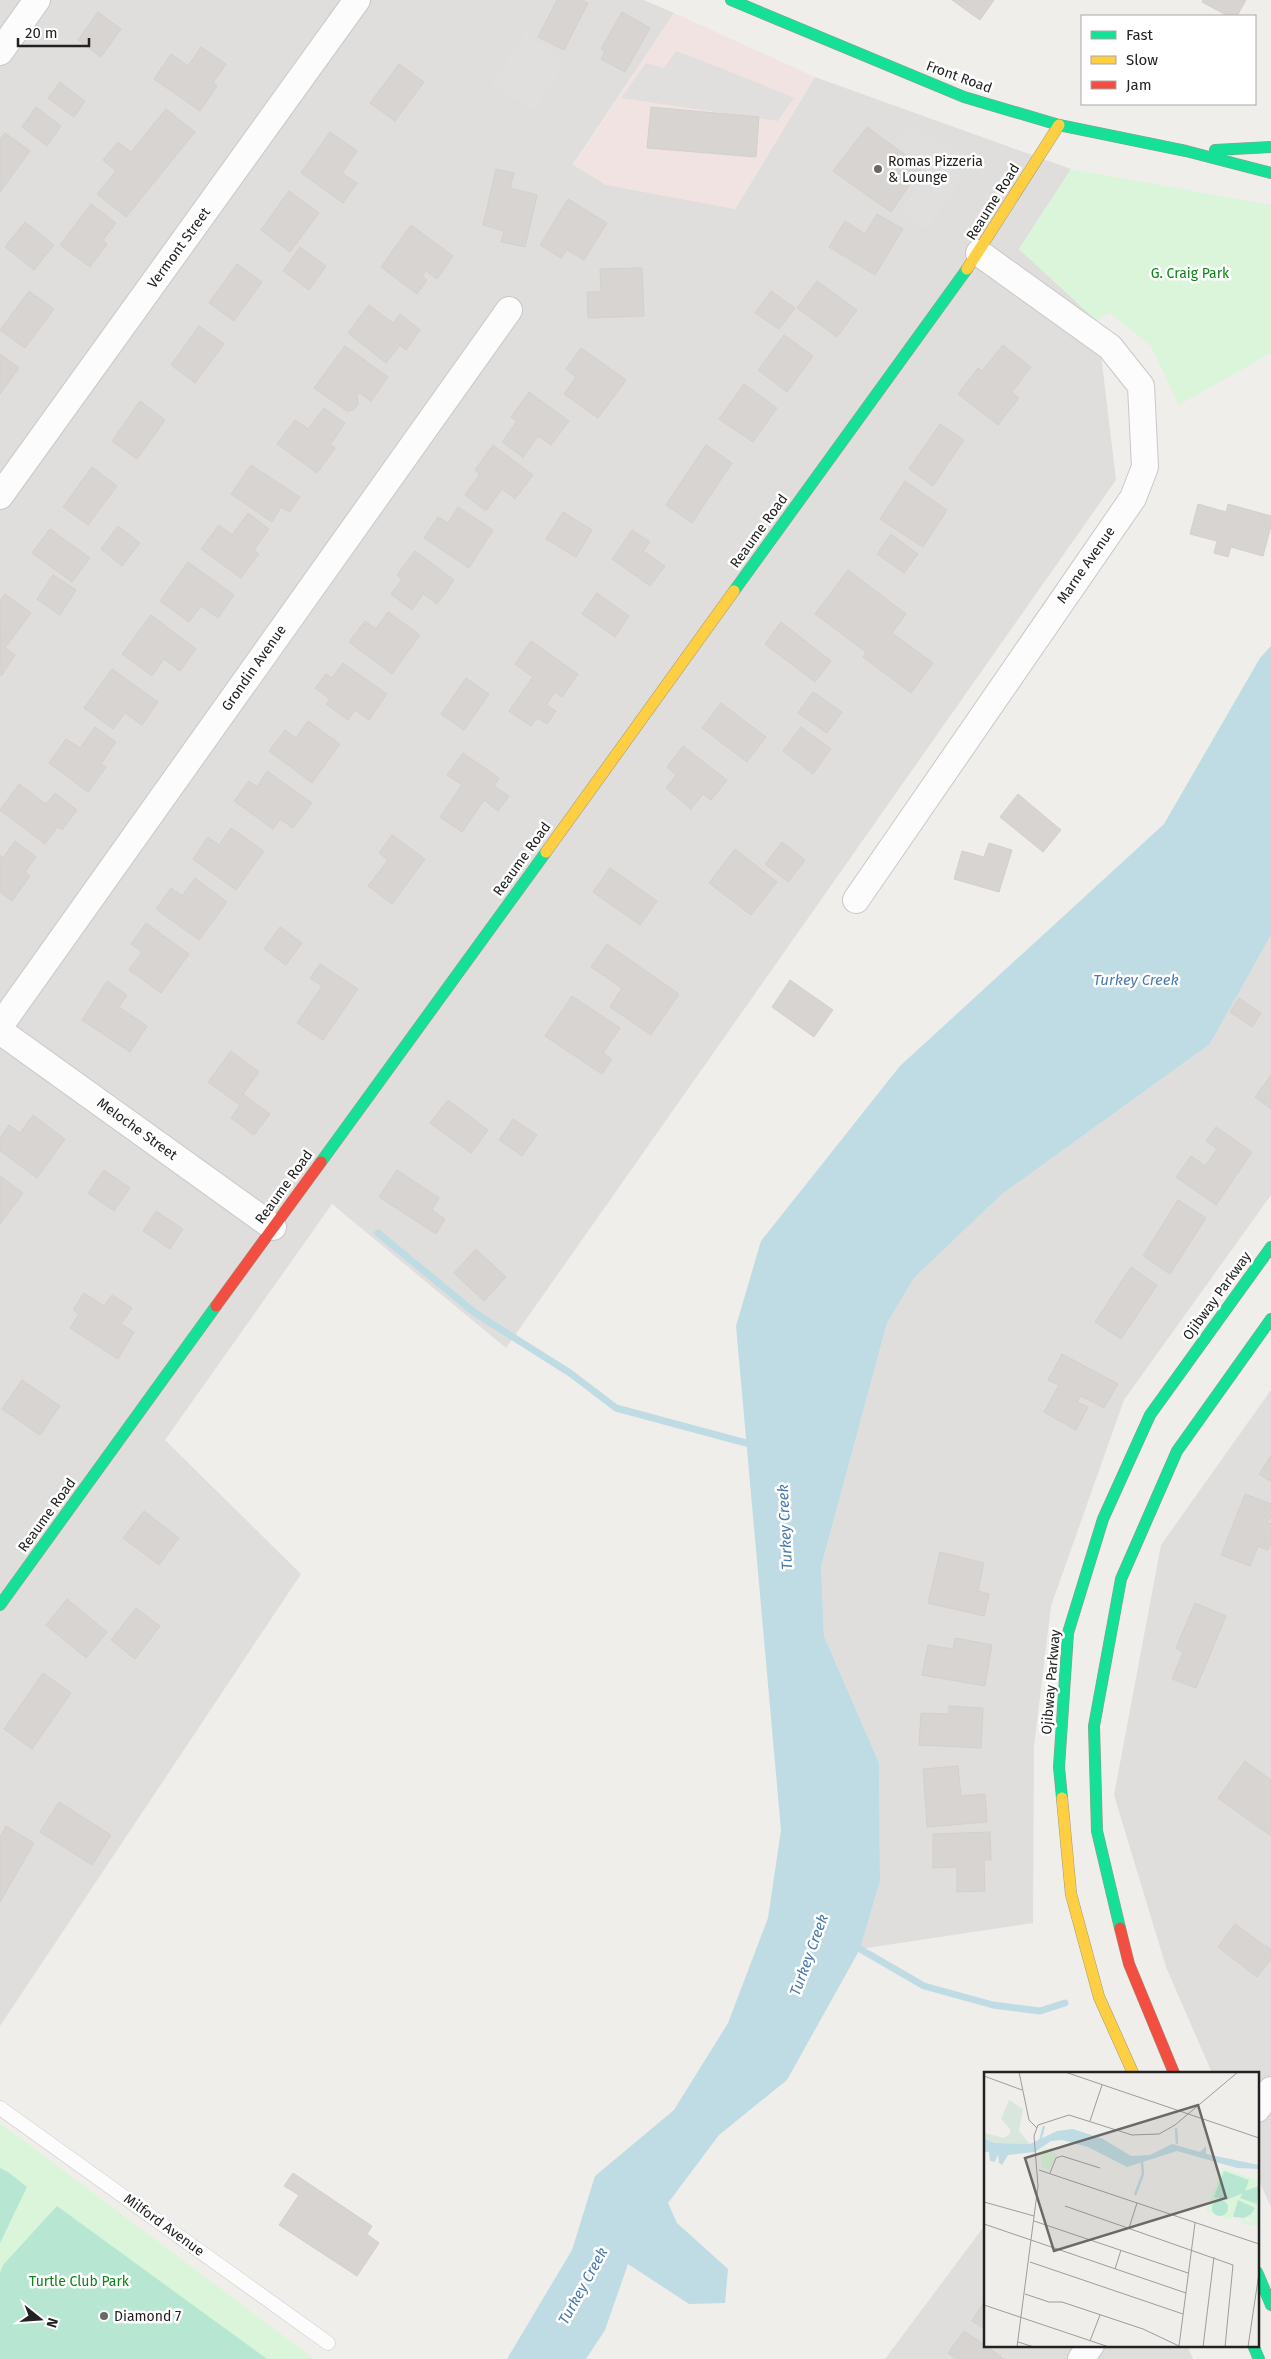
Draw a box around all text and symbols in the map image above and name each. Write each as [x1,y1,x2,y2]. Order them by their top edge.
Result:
scale bar [18,15,89,47]
legend [1081,15,1256,105]
text: 20 m [25,24,58,42]
text: Fast [1126,26,1153,44]
text: Slow [1126,51,1158,69]
street label: Front Road [924,57,994,97]
text: Jam [1126,76,1152,94]
place label: Romas Pizzeria & Lounge [888,153,983,186]
street label: Reaume Road [963,161,1023,243]
marker: Romas Pizzeria & Lounge [872,163,884,175]
street label: Vermont Street [144,204,215,292]
park label: G. Craig Park [1151,265,1230,282]
street label: Reaume Road [727,491,791,571]
street label: Marne Avenue [1053,523,1119,607]
street label: Grondin Avenue [218,622,290,714]
street label: Reaume Road [490,819,554,899]
water label: Turkey Creek [1093,971,1179,989]
street label: Meloche Street [94,1094,181,1164]
street label: Reaume Road [252,1147,316,1227]
street label: Ojibway Parkway [1179,1248,1255,1344]
street label: Reaume Road [15,1475,79,1555]
water label: Turkey Creek [774,1484,796,1570]
street label: Ojibway Parkway [1038,1629,1064,1735]
water label: Turkey Creek [786,1912,832,1998]
inset map [984,2072,1258,2346]
street label: Milford Avenue [120,2190,208,2260]
water label: Turkey Creek [554,2244,612,2328]
park label: Turtle Club Park [29,2273,130,2290]
north arrow [15,2294,65,2344]
place label: Diamond 7 [114,2308,181,2325]
marker: Diamond 7 [98,2310,110,2322]
text: N [42,2316,61,2330]

